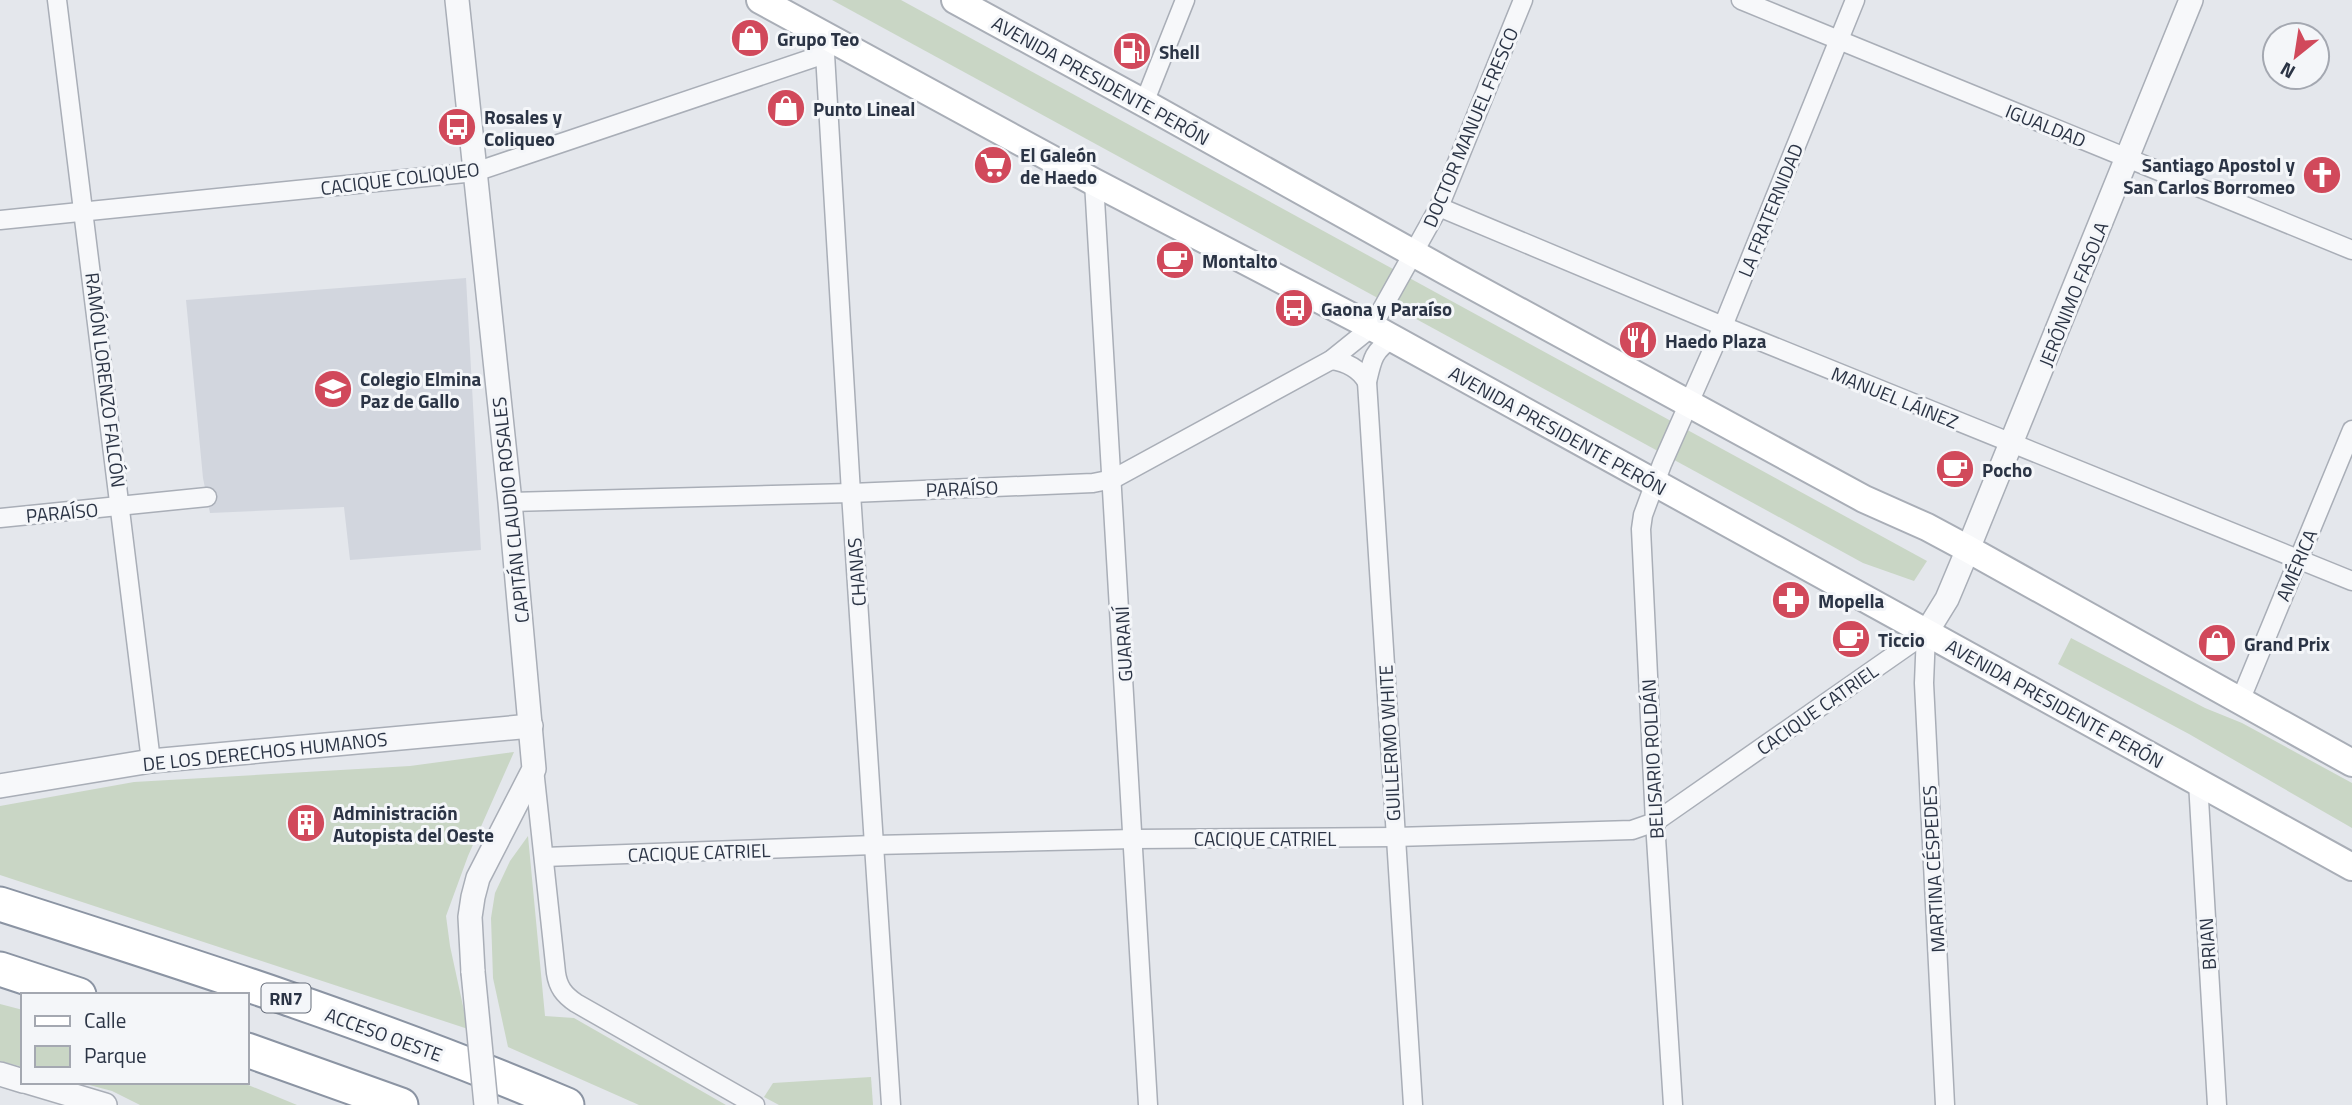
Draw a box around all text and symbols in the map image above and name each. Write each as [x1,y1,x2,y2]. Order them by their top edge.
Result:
street label: AVENIDA PRESIDENTE PERÓN [987,8,1215,152]
shop icon: Grupo Teo [729,17,771,59]
north arrow [2261,21,2331,91]
street label: DOCTOR MANUEL FRESCO [1415,23,1525,231]
place label: Grupo Teo [777,24,859,53]
fuel station icon: Shell [1111,30,1153,72]
place label: Shell [1159,37,1200,66]
text: N [2274,55,2300,87]
shop icon: Punto Lineal [765,87,807,129]
place label: Punto Lineal [813,94,915,123]
street label: IGUALDAD [2001,96,2091,154]
place label: Rosales y Coliqueo [484,102,562,153]
bus stop icon: Rosales y Coliqueo [436,106,478,148]
street label: LA FRATERNIDAD [1730,139,1810,281]
place label: El Galeón de Haedo [1020,140,1097,191]
supermarket icon: El Galeón de Haedo [972,144,1014,186]
place label: Santiago Apostol y San Carlos Borromeo [2123,150,2295,201]
street label: CACIQUE COLIQUEO [319,154,481,202]
church icon: Santiago Apostol y San Carlos Borromeo [2301,154,2343,196]
street label: JERÓNIMO FASOLA [2031,217,2115,371]
cafe icon: Montalto [1154,239,1196,281]
place label: Montalto [1202,246,1278,275]
street label: RAMÓN LORENZO FALCÓN [78,271,134,489]
bus stop icon: Gaona y Paraíso [1273,287,1315,329]
place label: Gaona y Paraíso [1321,294,1452,323]
restaurant icon: Haedo Plaza [1617,319,1659,361]
place label: Haedo Plaza [1665,326,1767,355]
street label: AVENIDA PRESIDENTE PERÓN [1444,358,1672,502]
street label: MANUEL LÁINEZ [1827,358,1963,436]
place label: Colegio Elmina Paz de Gallo [360,364,481,415]
school or university icon: Colegio Elmina Paz de Gallo [312,368,354,410]
street label: CAPITÁN CLAUDIO ROSALES [484,396,536,624]
cafe icon: Pocho [1934,448,1976,490]
place label: Pocho [1982,455,2032,484]
street label: PARAÍSO [925,472,999,504]
street label: PARAÍSO [25,494,99,530]
street label: AMÉRICA [2268,524,2324,606]
street label: CHANAS [839,537,873,607]
pharmacy icon: Mopella [1770,579,1812,621]
place label: Mopella [1818,586,1885,615]
street label: GUARANÍ [1107,605,1139,682]
cafe icon: Ticcio [1830,618,1872,660]
shop icon: Grand Prix [2196,622,2238,664]
place label: Ticcio [1878,625,1925,654]
place label: Grand Prix [2244,629,2330,658]
street label: AVENIDA PRESIDENTE PERÓN [1941,631,2169,775]
street label: CACIQUE CATRIEL [1750,656,1884,762]
street label: GUILLERMO WHITE [1370,664,1408,822]
street label: BELISARIO ROLDÁN [1633,678,1671,840]
street label: DE LOS DERECHOS HUMANOS [141,724,389,778]
street label: MARTINA CÉSPEDES [1914,785,1952,953]
place label: Administración Autopista del Oeste [333,798,494,849]
building icon: Administración Autopista del Oeste [285,802,327,844]
street label: CACIQUE CATRIEL [1194,824,1336,853]
street label: CACIQUE CATRIEL [627,835,771,869]
street label: BRIAN [2191,917,2223,971]
road number: RN7 [262,984,310,1013]
legend [21,993,248,1084]
street label: ACCESO OESTE [321,999,447,1069]
text: Calle [84,1004,126,1036]
text: Parque [84,1039,147,1071]

